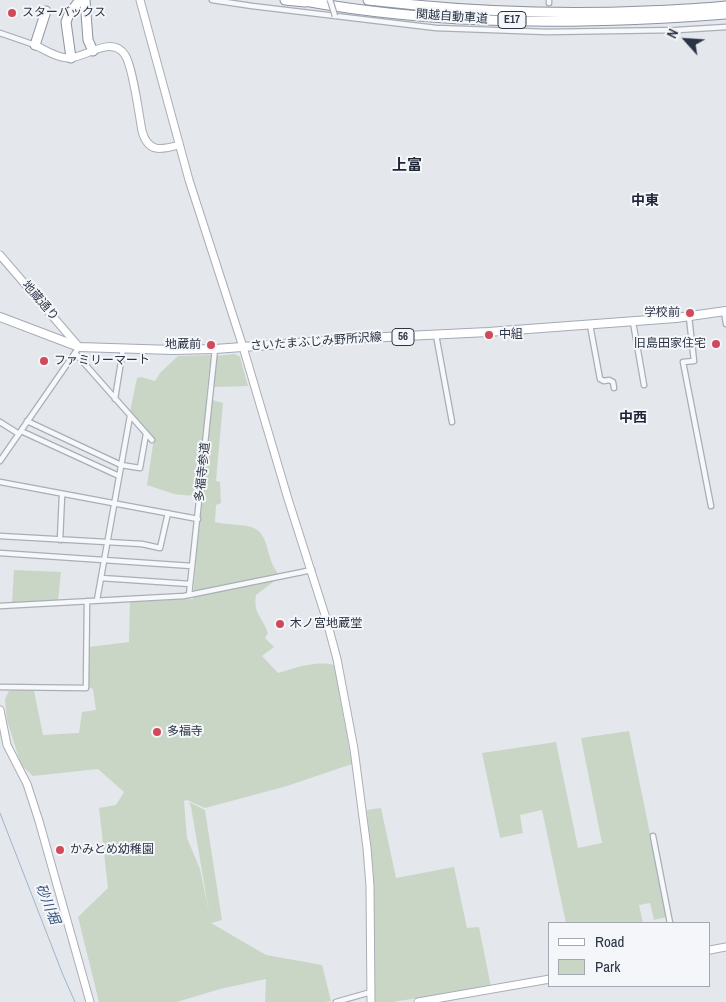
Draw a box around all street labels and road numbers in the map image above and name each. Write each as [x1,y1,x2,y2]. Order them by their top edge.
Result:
street label: 関越自動車道 [416,7,488,27]
road number: E17 [498,12,526,28]
street label: 地蔵通り [19,278,61,324]
road number: 56 [392,328,414,346]
street label: さいたまふじみ野所沢線 [250,330,382,354]
street label: 多福寺参道 [193,441,213,503]

